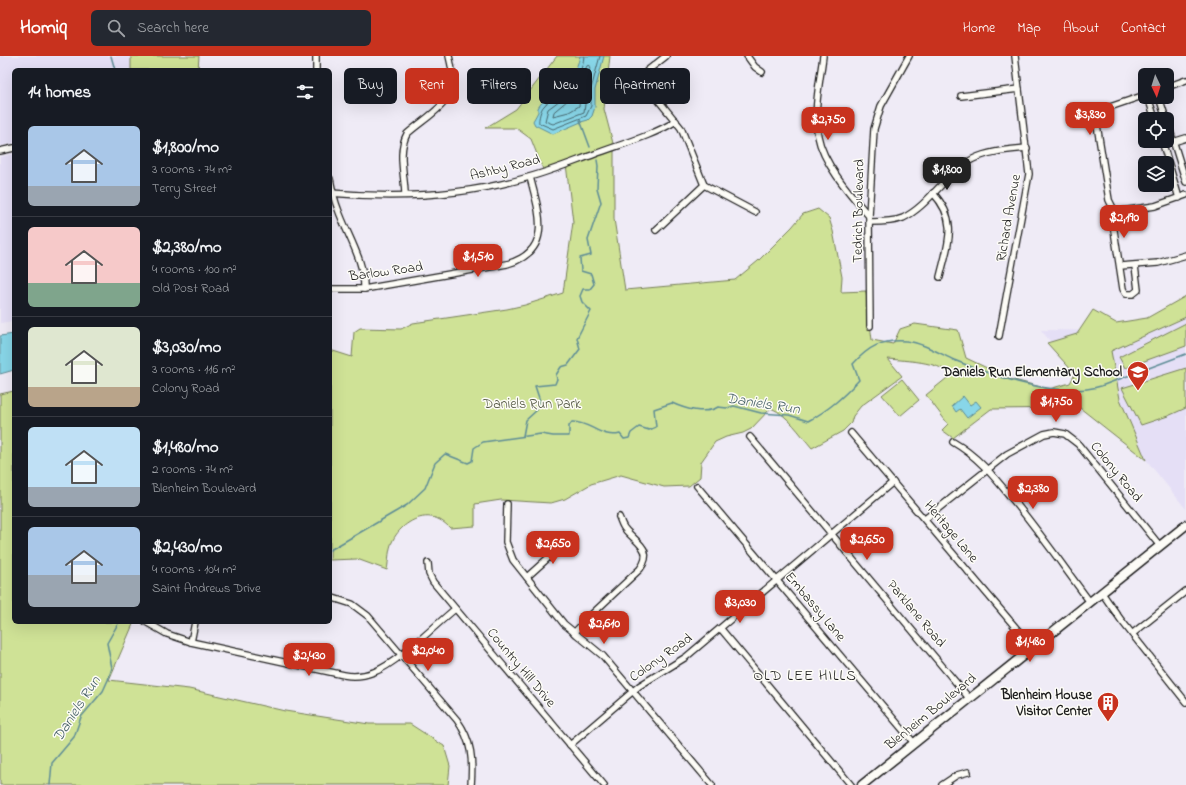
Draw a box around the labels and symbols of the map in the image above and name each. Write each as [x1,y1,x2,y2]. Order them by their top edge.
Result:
north arrow [1138,68,1174,104]
pin: $3,830 [1057,102,1123,136]
pin: $2,750 [795,107,861,141]
street label: Ashby Road [468,149,543,188]
pin: $1,800 [914,157,980,191]
street label: Tedrich Boulevard [848,159,870,263]
street label: Richard Avenue [991,172,1027,263]
pin: $2,190 [1091,205,1157,239]
pin: $1,510 [445,244,511,278]
street label: Barlow Road [347,256,424,288]
school or university icon: Daniels Run Elementary School [1125,359,1151,392]
place label: Daniels Run Elementary School [941,362,1123,385]
water label: Daniels Run [725,387,802,421]
pin: $1,750 [1023,389,1089,423]
park label: Daniels Run Park [482,394,582,415]
street label: Colony Road [1084,437,1147,508]
pin: $2,380 [1000,476,1066,510]
street label: Heritage Lane [918,496,984,569]
pin: $2,650 [834,527,900,561]
pin: $2,650 [520,531,586,565]
street label: Embassy Lane [779,567,851,648]
street label: Parklane Road [881,576,951,652]
pin: $3,030 [707,590,773,624]
pin: $2,610 [571,611,637,645]
street label: Country Hill Drive [481,624,561,714]
street label: Colony Road [625,628,698,688]
pin: $1,480 [997,629,1063,663]
pin: $2,040 [395,638,461,672]
pin: $2,430 [276,643,342,677]
district label: OLD LEE HILLS [753,665,857,687]
street label: Blenheim Boulevard [880,668,981,756]
water label: Daniels Run [48,671,107,746]
place label: Blenheim House Visitor Center [1000,685,1093,722]
building icon: Blenheim House Visitor Center [1095,690,1121,723]

